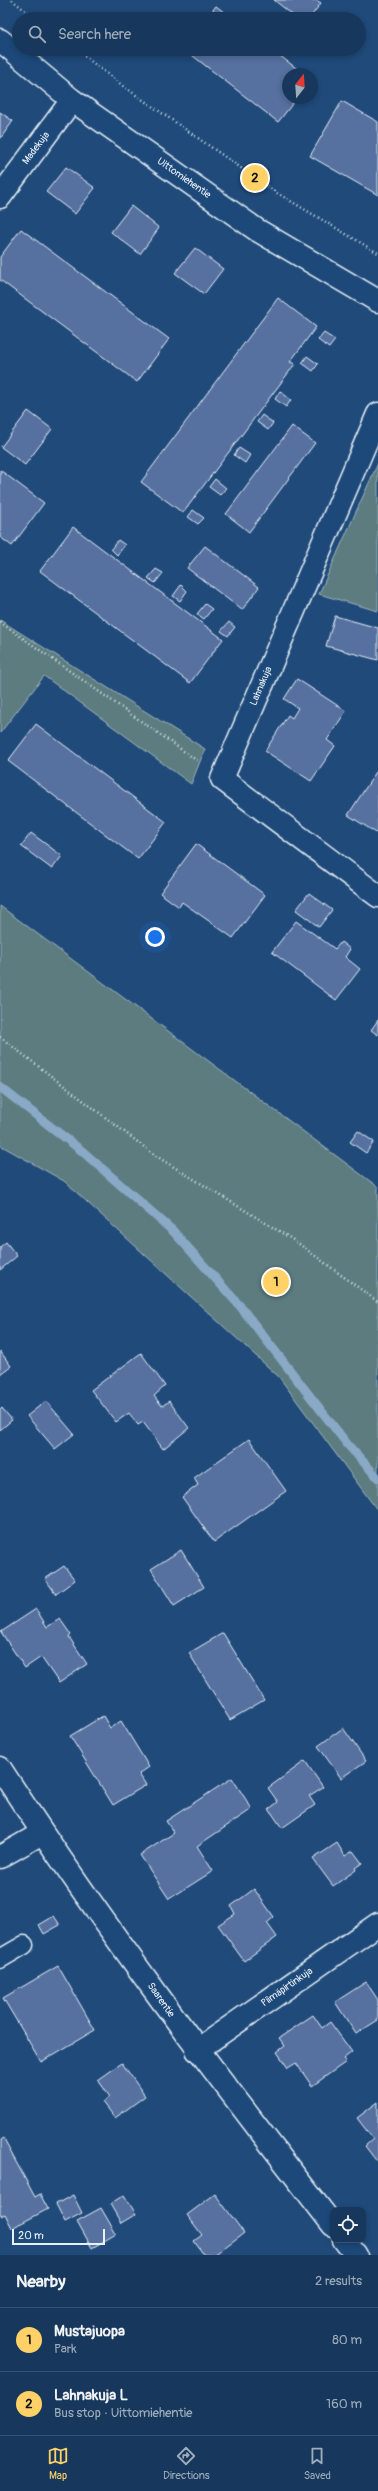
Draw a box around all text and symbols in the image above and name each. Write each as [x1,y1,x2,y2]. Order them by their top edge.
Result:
search box [12,12,366,56]
icon: search [26,23,48,45]
text: Search here [58,25,131,44]
north arrow [282,68,318,104]
street label: Madekuja [20,129,52,167]
street label: Uittomiehentie [155,155,213,201]
pin: 2 [242,163,268,193]
street label: Lahnakuja [247,664,275,707]
your location [145,927,165,947]
pin: 1 [263,1267,289,1297]
street label: Piimäpirtinkuja [259,1965,315,2009]
street label: Saarentie [145,1980,177,2020]
map controls [330,2207,366,2243]
button: locate [330,2207,366,2243]
scale bar [12,2227,105,2246]
text: 20 m [18,2229,44,2242]
text: Nearby [16,2271,65,2292]
text: 2 results [315,2273,362,2289]
text: Mustajuopa [54,2322,125,2341]
text: 1 [26,2332,32,2348]
text: 80 m [332,2332,362,2348]
text: Park [54,2341,77,2357]
text: Lahnakuja L [54,2386,128,2405]
text: 2 [25,2396,33,2412]
text: 160 m [326,2396,362,2412]
text: Bus stop · Uittomiehentie [54,2405,192,2421]
tab: Map [47,2445,69,2482]
tab: Directions [163,2445,210,2482]
tab: Saved [304,2445,331,2482]

